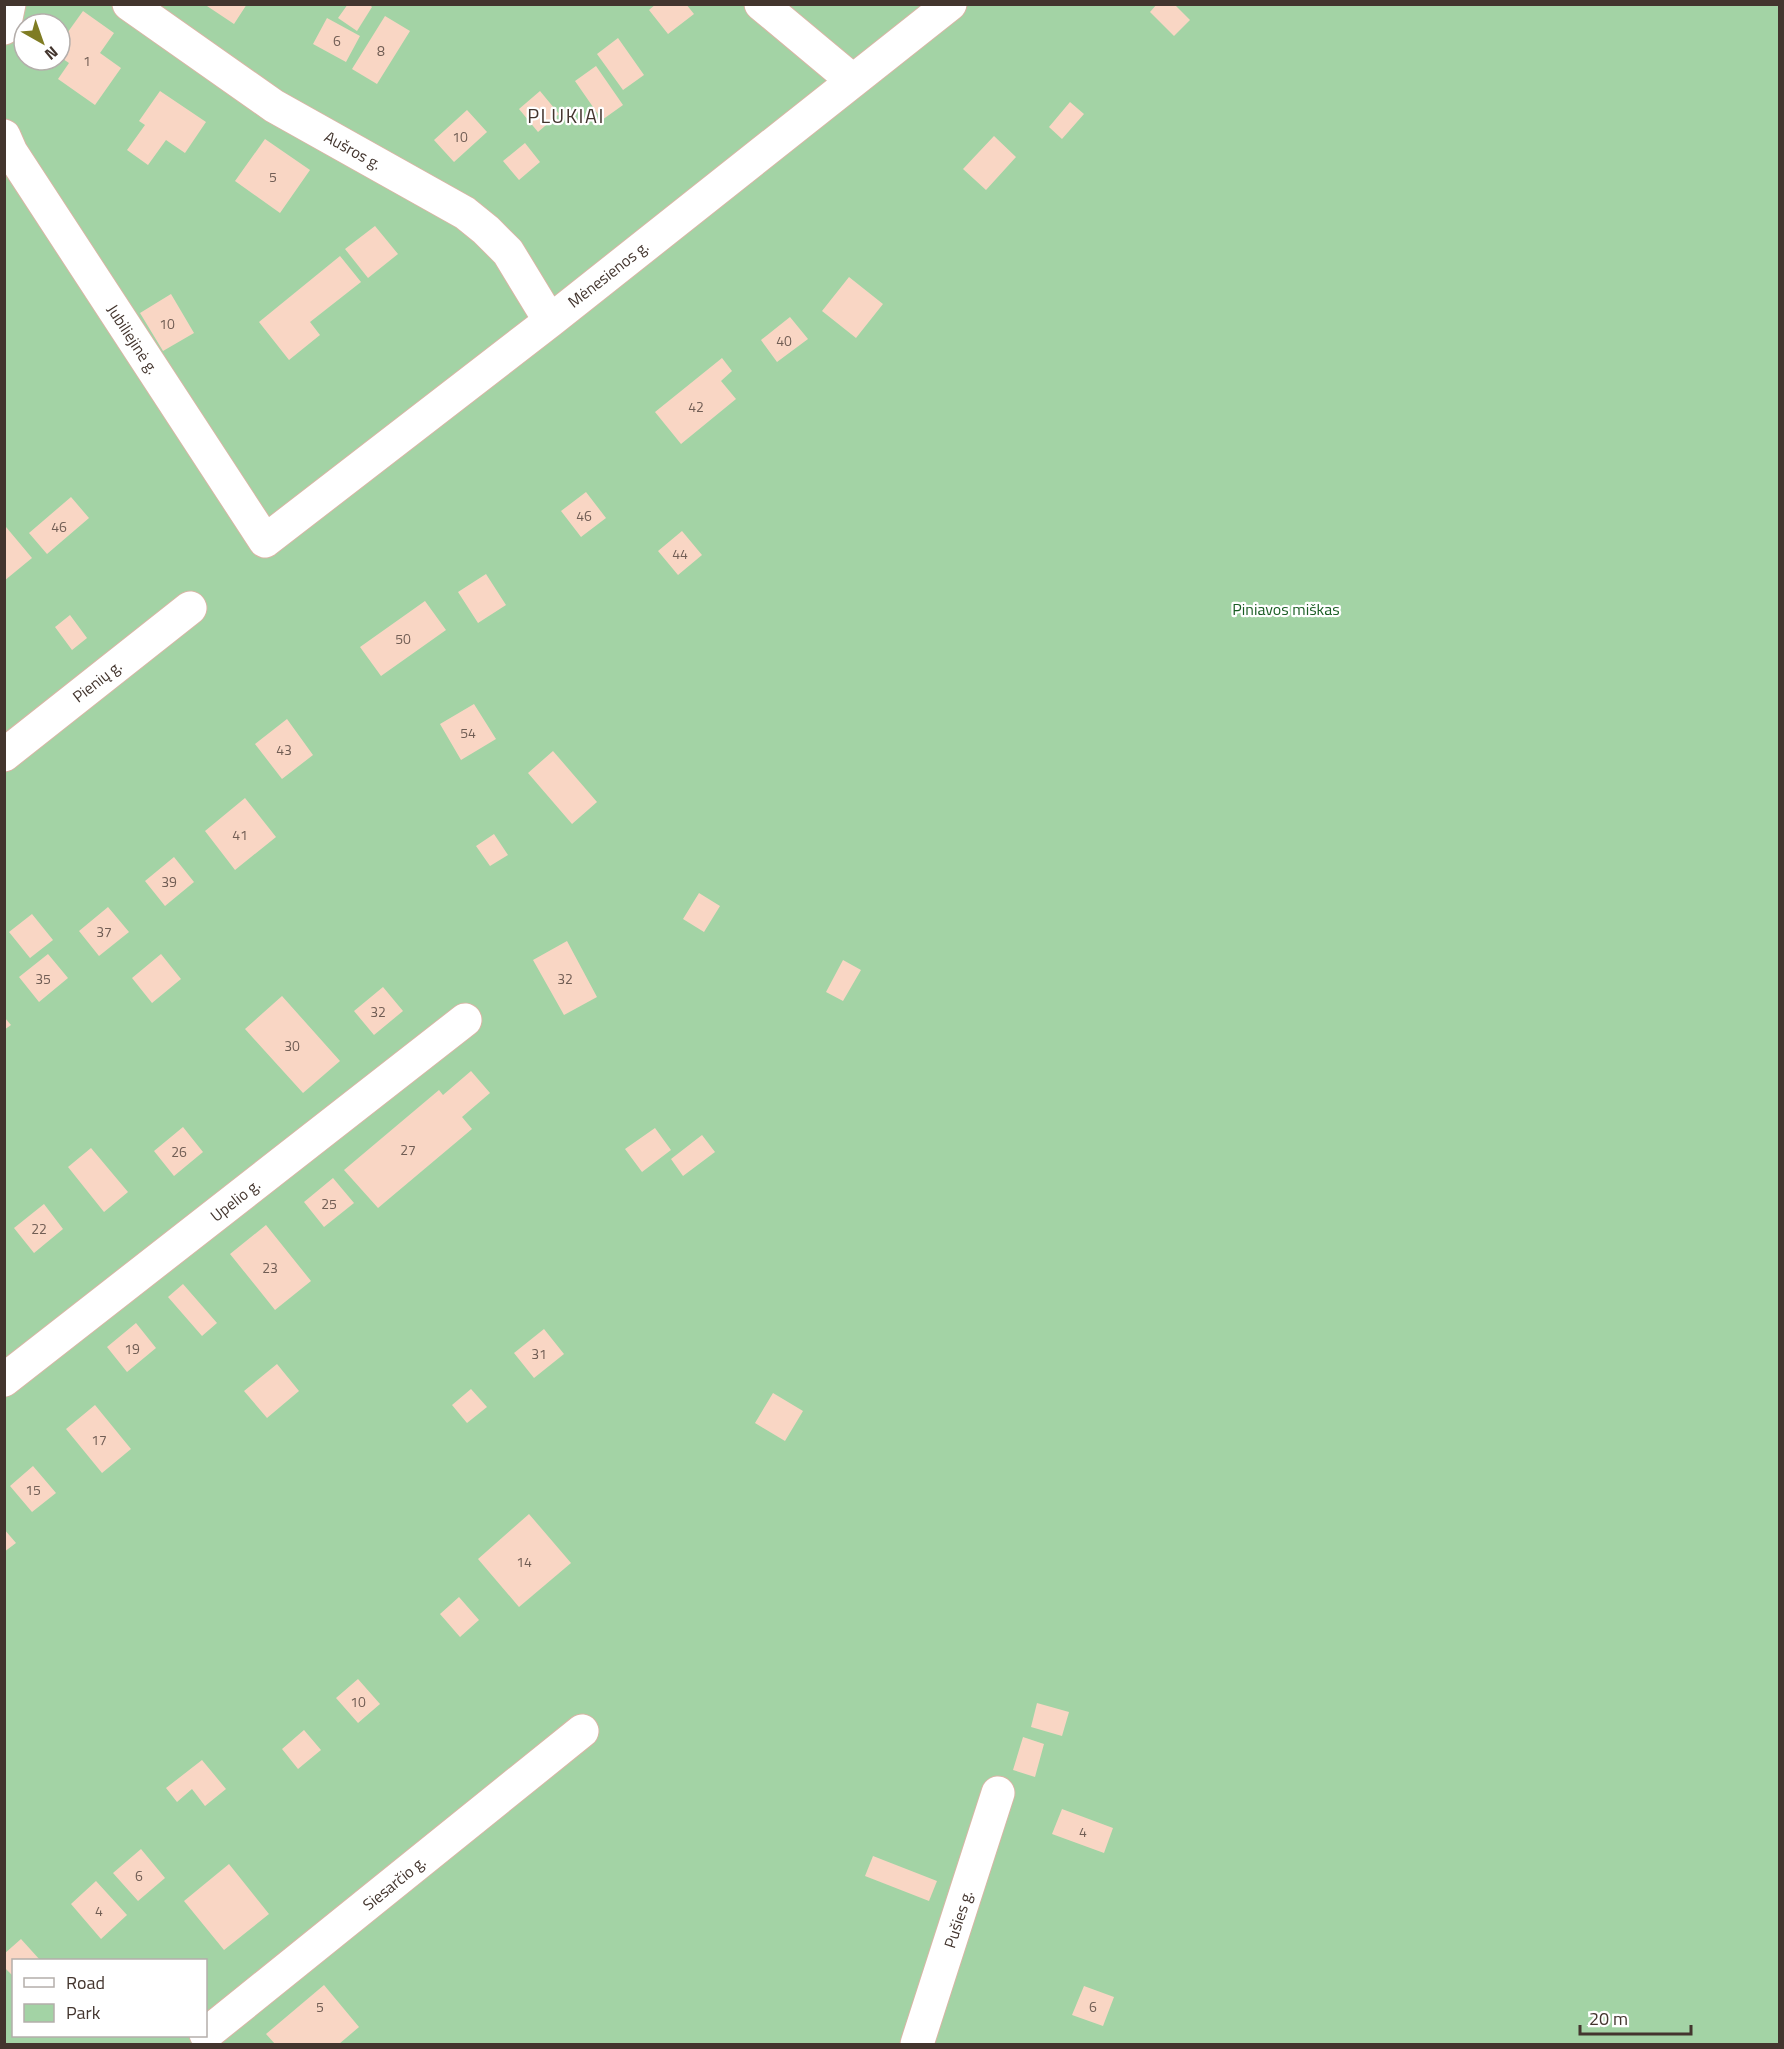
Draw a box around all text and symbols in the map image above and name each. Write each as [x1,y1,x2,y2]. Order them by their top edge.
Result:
north arrow [12,12,72,72]
house number: 6 [333,30,341,51]
house number: 8 [377,40,385,61]
text: N [40,41,64,66]
house number: 1 [83,50,91,71]
district label: PLUKIAI [527,100,605,131]
street label: Aušros g. [320,124,386,176]
house number: 10 [452,126,468,147]
house number: 5 [269,166,277,187]
street label: Mėnesienos g. [562,235,654,313]
street label: Jubiliejinė g. [101,299,165,379]
house number: 10 [159,313,175,334]
house number: 40 [776,330,792,351]
house number: 42 [688,396,704,417]
house number: 46 [576,505,592,526]
house number: 46 [51,516,67,537]
house number: 44 [672,543,688,564]
park label: Piniavos miškas [1232,597,1340,621]
house number: 50 [395,628,411,649]
street label: Pienių g. [67,654,127,708]
house number: 54 [460,722,476,743]
house number: 43 [276,739,292,760]
house number: 41 [232,824,248,845]
house number: 39 [161,871,177,892]
house number: 37 [96,921,112,942]
house number: 35 [35,968,51,989]
house number: 32 [557,968,573,989]
house number: 32 [370,1001,386,1022]
house number: 30 [284,1035,300,1056]
house number: 27 [400,1139,416,1160]
house number: 26 [171,1141,187,1162]
street label: Upelio g. [205,1173,265,1227]
house number: 25 [321,1193,337,1214]
house number: 22 [31,1218,47,1239]
house number: 23 [262,1257,278,1278]
house number: 19 [124,1338,140,1359]
house number: 31 [531,1343,547,1364]
house number: 17 [91,1429,107,1450]
house number: 15 [25,1479,41,1500]
house number: 14 [516,1551,532,1572]
house number: 10 [350,1691,366,1712]
house number: 4 [1079,1821,1087,1842]
street label: Siesarčio g. [357,1850,431,1916]
house number: 6 [135,1865,143,1886]
street label: Pušies g. [937,1887,979,1951]
house number: 4 [95,1900,103,1921]
legend [12,1959,207,2037]
text: Road [66,1969,105,1996]
house number: 5 [316,1996,324,2017]
house number: 6 [1089,1996,1097,2017]
scale bar [1580,1998,1691,2036]
text: Park [66,1999,101,2026]
text: 20 m [1589,2005,1628,2032]

